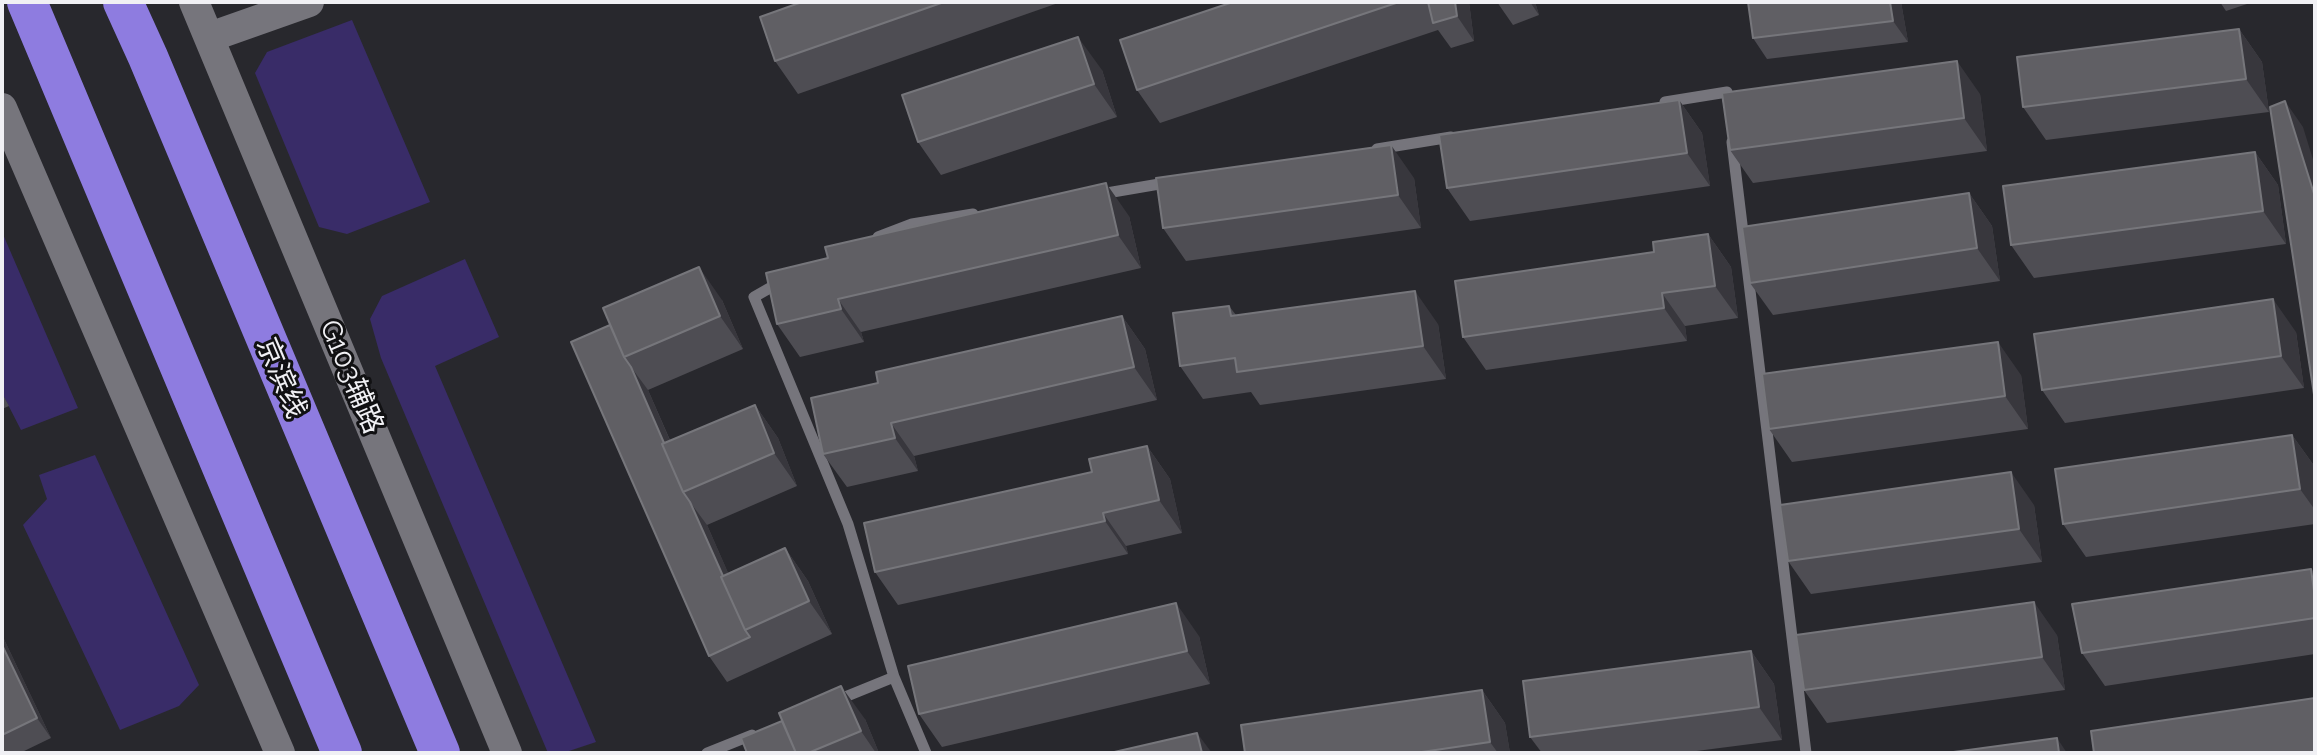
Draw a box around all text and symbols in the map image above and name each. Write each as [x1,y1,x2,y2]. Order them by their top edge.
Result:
street label: G103辅路 [312,315,390,439]
street label: 京滨线 [249,333,313,423]

